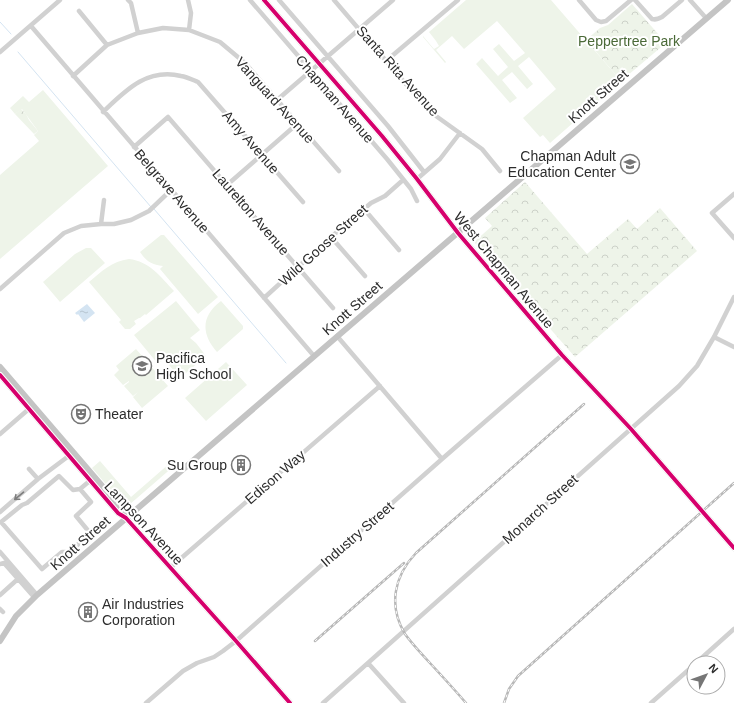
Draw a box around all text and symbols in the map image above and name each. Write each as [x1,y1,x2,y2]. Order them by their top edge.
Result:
street label: Santa Rita Avenue [353,23,443,120]
park label: Peppertree Park [578,33,681,49]
street label: Chapman Avenue [293,52,378,146]
street label: Vanguard Avenue [232,54,318,146]
street label: Knott Street [565,66,631,126]
street label: Amy Avenue [219,107,283,177]
street label: Belgrave Avenue [131,146,213,236]
place label: Chapman Adult Education Center [508,148,616,180]
school or university icon: Chapman Adult Education Center [619,153,641,175]
street label: Laurelton Avenue [209,166,293,258]
street label: Wild Goose Street [275,201,371,289]
street label: West Chapman Avenue [451,209,557,331]
street label: Knott Street [319,278,385,338]
place label: Pacifica High School [156,350,232,382]
school or university icon: Pacifica High School [131,355,153,377]
theatre icon: Theater [70,403,92,425]
place label: Theater [95,406,144,422]
street label: Edison Way [242,447,308,507]
building icon: Su Group [230,454,252,476]
place label: Su Group [167,457,227,473]
street label: Monarch Street [499,471,581,547]
street label: Lampson Avenue [101,478,187,568]
one-way arrow [14,491,25,500]
street label: Industry Street [317,498,397,570]
street label: Knott Street [47,513,113,573]
place label: Air Industries Corporation [102,596,184,628]
building icon: Air Industries Corporation [77,601,99,623]
north arrow [686,655,726,695]
text: N [706,662,721,675]

